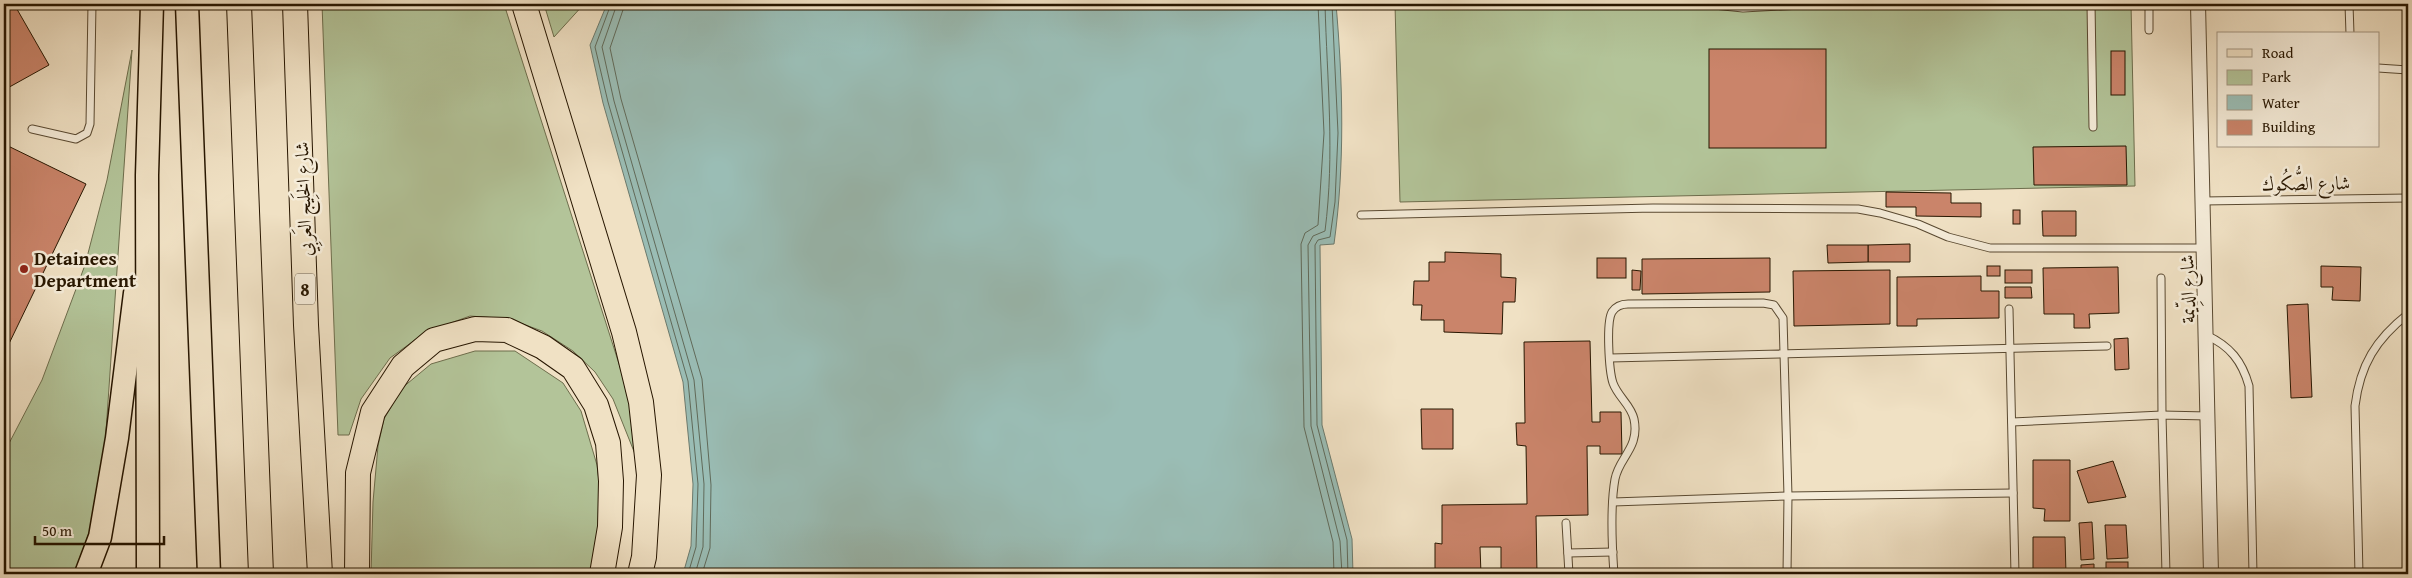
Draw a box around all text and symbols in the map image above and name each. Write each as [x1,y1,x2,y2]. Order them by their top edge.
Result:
legend [2217,32,2380,148]
text: Road [2262,42,2293,63]
text: Park [2262,66,2291,87]
text: Water [2262,92,2300,113]
text: Building [2262,116,2316,137]
street label: شارع الخَلِيج العَربِي [287,141,323,257]
street label: شارع الصُّكُوك [2261,165,2351,200]
place label: Detainees Department [34,244,137,294]
street label: شارع الدِّيمة [2172,254,2205,324]
marker: Detainees Department [18,263,30,275]
road number: 8 [295,274,315,304]
scale bar [35,513,164,545]
text: 50 m [42,520,73,541]

